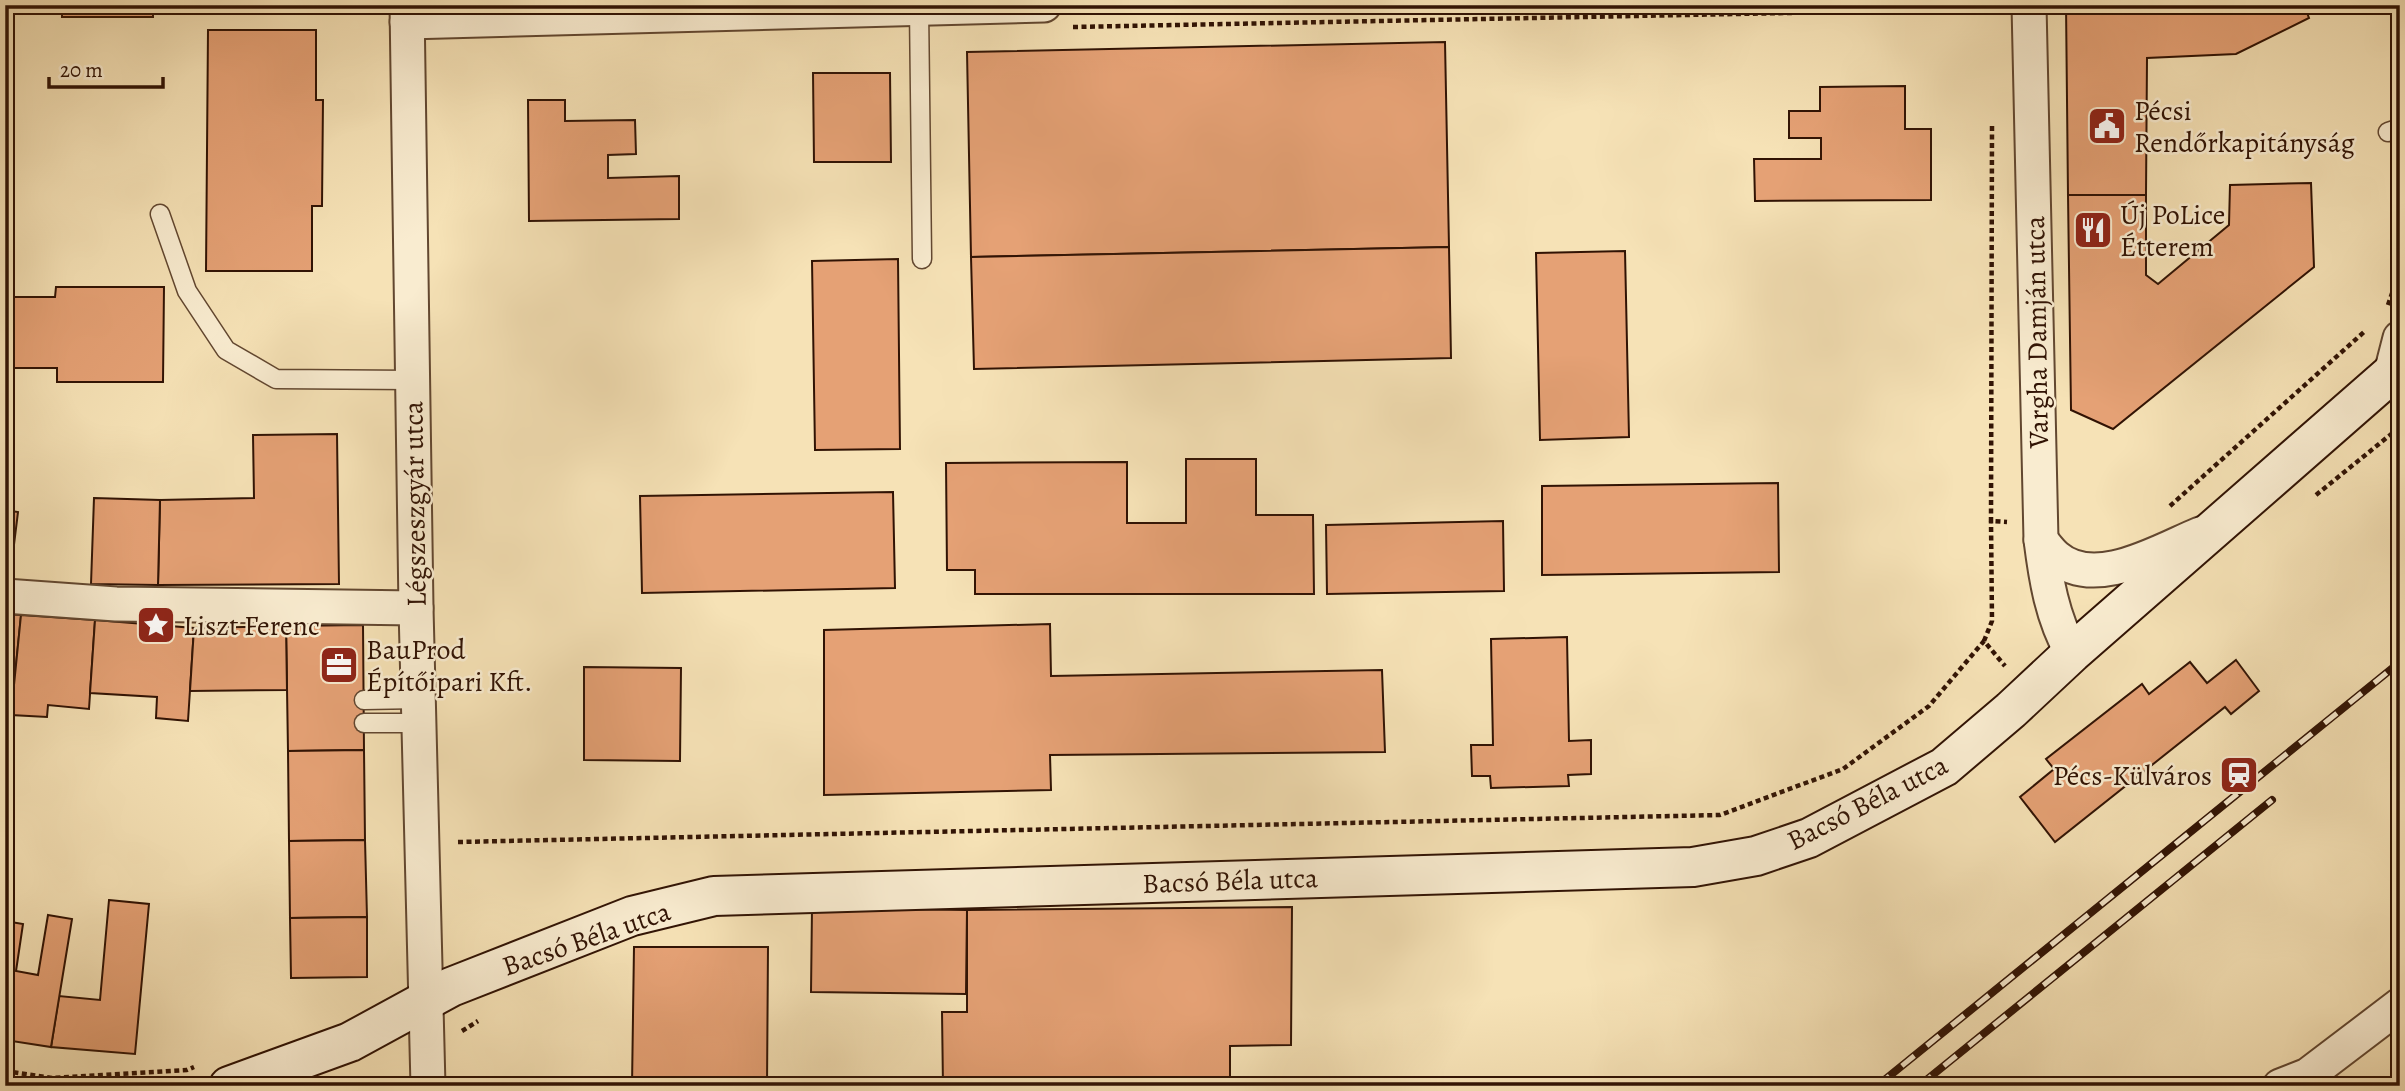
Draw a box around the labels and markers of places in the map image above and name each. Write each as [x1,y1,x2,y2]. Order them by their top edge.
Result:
place label: Pécsi Rendőrkapitányság [2134,92,2355,162]
public building icon: Pécsi Rendőrkapitányság [2086,105,2128,147]
place label: Új PoLice Étterem [2120,196,2225,266]
restaurant icon: Új PoLice Étterem [2072,209,2114,251]
place icon: Liszt Ferenc [135,604,177,646]
place label: Liszt Ferenc [183,607,320,645]
place label: BauProd Építőipari Kft. [366,631,533,701]
office icon: BauProd Építőipari Kft. [318,644,360,686]
station icon: Pécs-Külváros [2218,754,2260,796]
place label: Pécs-Külváros [2053,757,2212,795]

